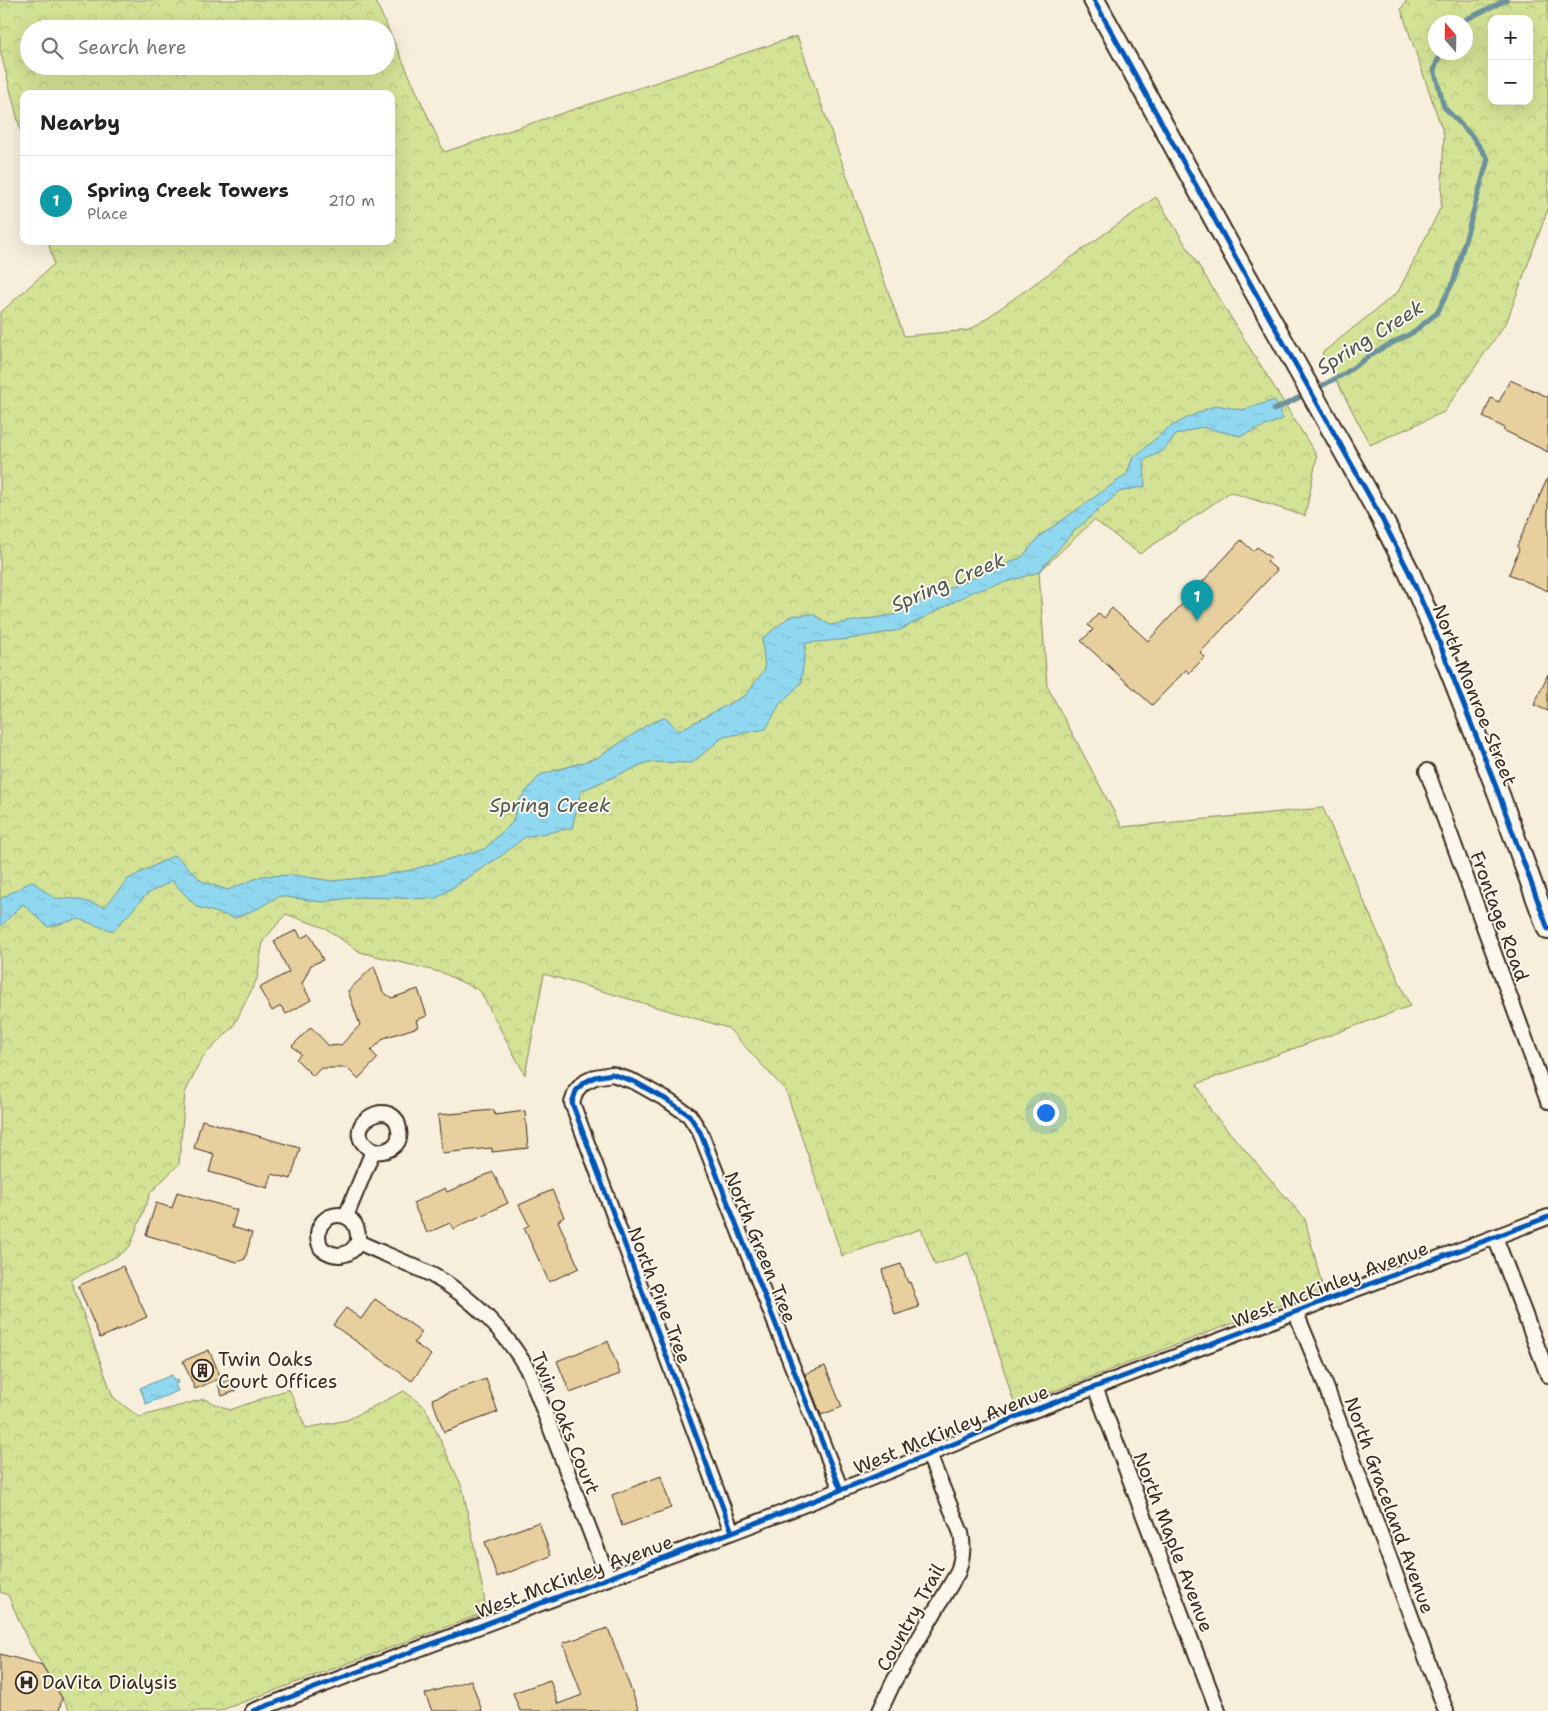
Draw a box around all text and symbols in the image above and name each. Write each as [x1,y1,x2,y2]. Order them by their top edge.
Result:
north arrow [1428,15,1473,60]
map controls [1488,15,1533,105]
button: + [1488,15,1533,60]
search box [20,20,395,75]
icon: search [38,34,66,62]
text: Search here [78,35,187,60]
button: − [1488,60,1533,105]
text: Nearby [40,109,120,137]
text: Spring Creek Towers [87,178,289,203]
text: 1 [52,190,60,211]
text: 210 m [328,190,375,211]
text: Place [87,203,128,224]
water label: Spring Creek [1311,293,1429,380]
water label: Spring Creek [887,546,1010,618]
pin: 1 [1181,580,1213,621]
street label: North Monroe Street [1427,601,1522,790]
water label: Spring Creek [489,792,611,818]
street label: Frontage Road [1464,848,1535,985]
your location [1033,1100,1059,1126]
street label: North Green Tree [719,1168,802,1327]
street label: North Pine Tree [622,1223,697,1367]
street label: West McKinley Avenue [1228,1235,1432,1333]
place label: Twin Oaks Court Offices [218,1347,337,1394]
street label: Twin Oaks Court [526,1348,606,1498]
building icon: Twin Oaks Court Offices [190,1358,214,1382]
street label: West McKinley Avenue [850,1379,1053,1480]
street label: North Graceland Avenue [1339,1394,1440,1617]
street label: North Maple Avenue [1128,1449,1219,1636]
street label: West McKinley Avenue [472,1529,676,1624]
street label: Country Trail [871,1559,950,1676]
hospital icon: DaVita Dialysis [14,1670,38,1694]
place label: DaVita Dialysis [42,1670,177,1695]

